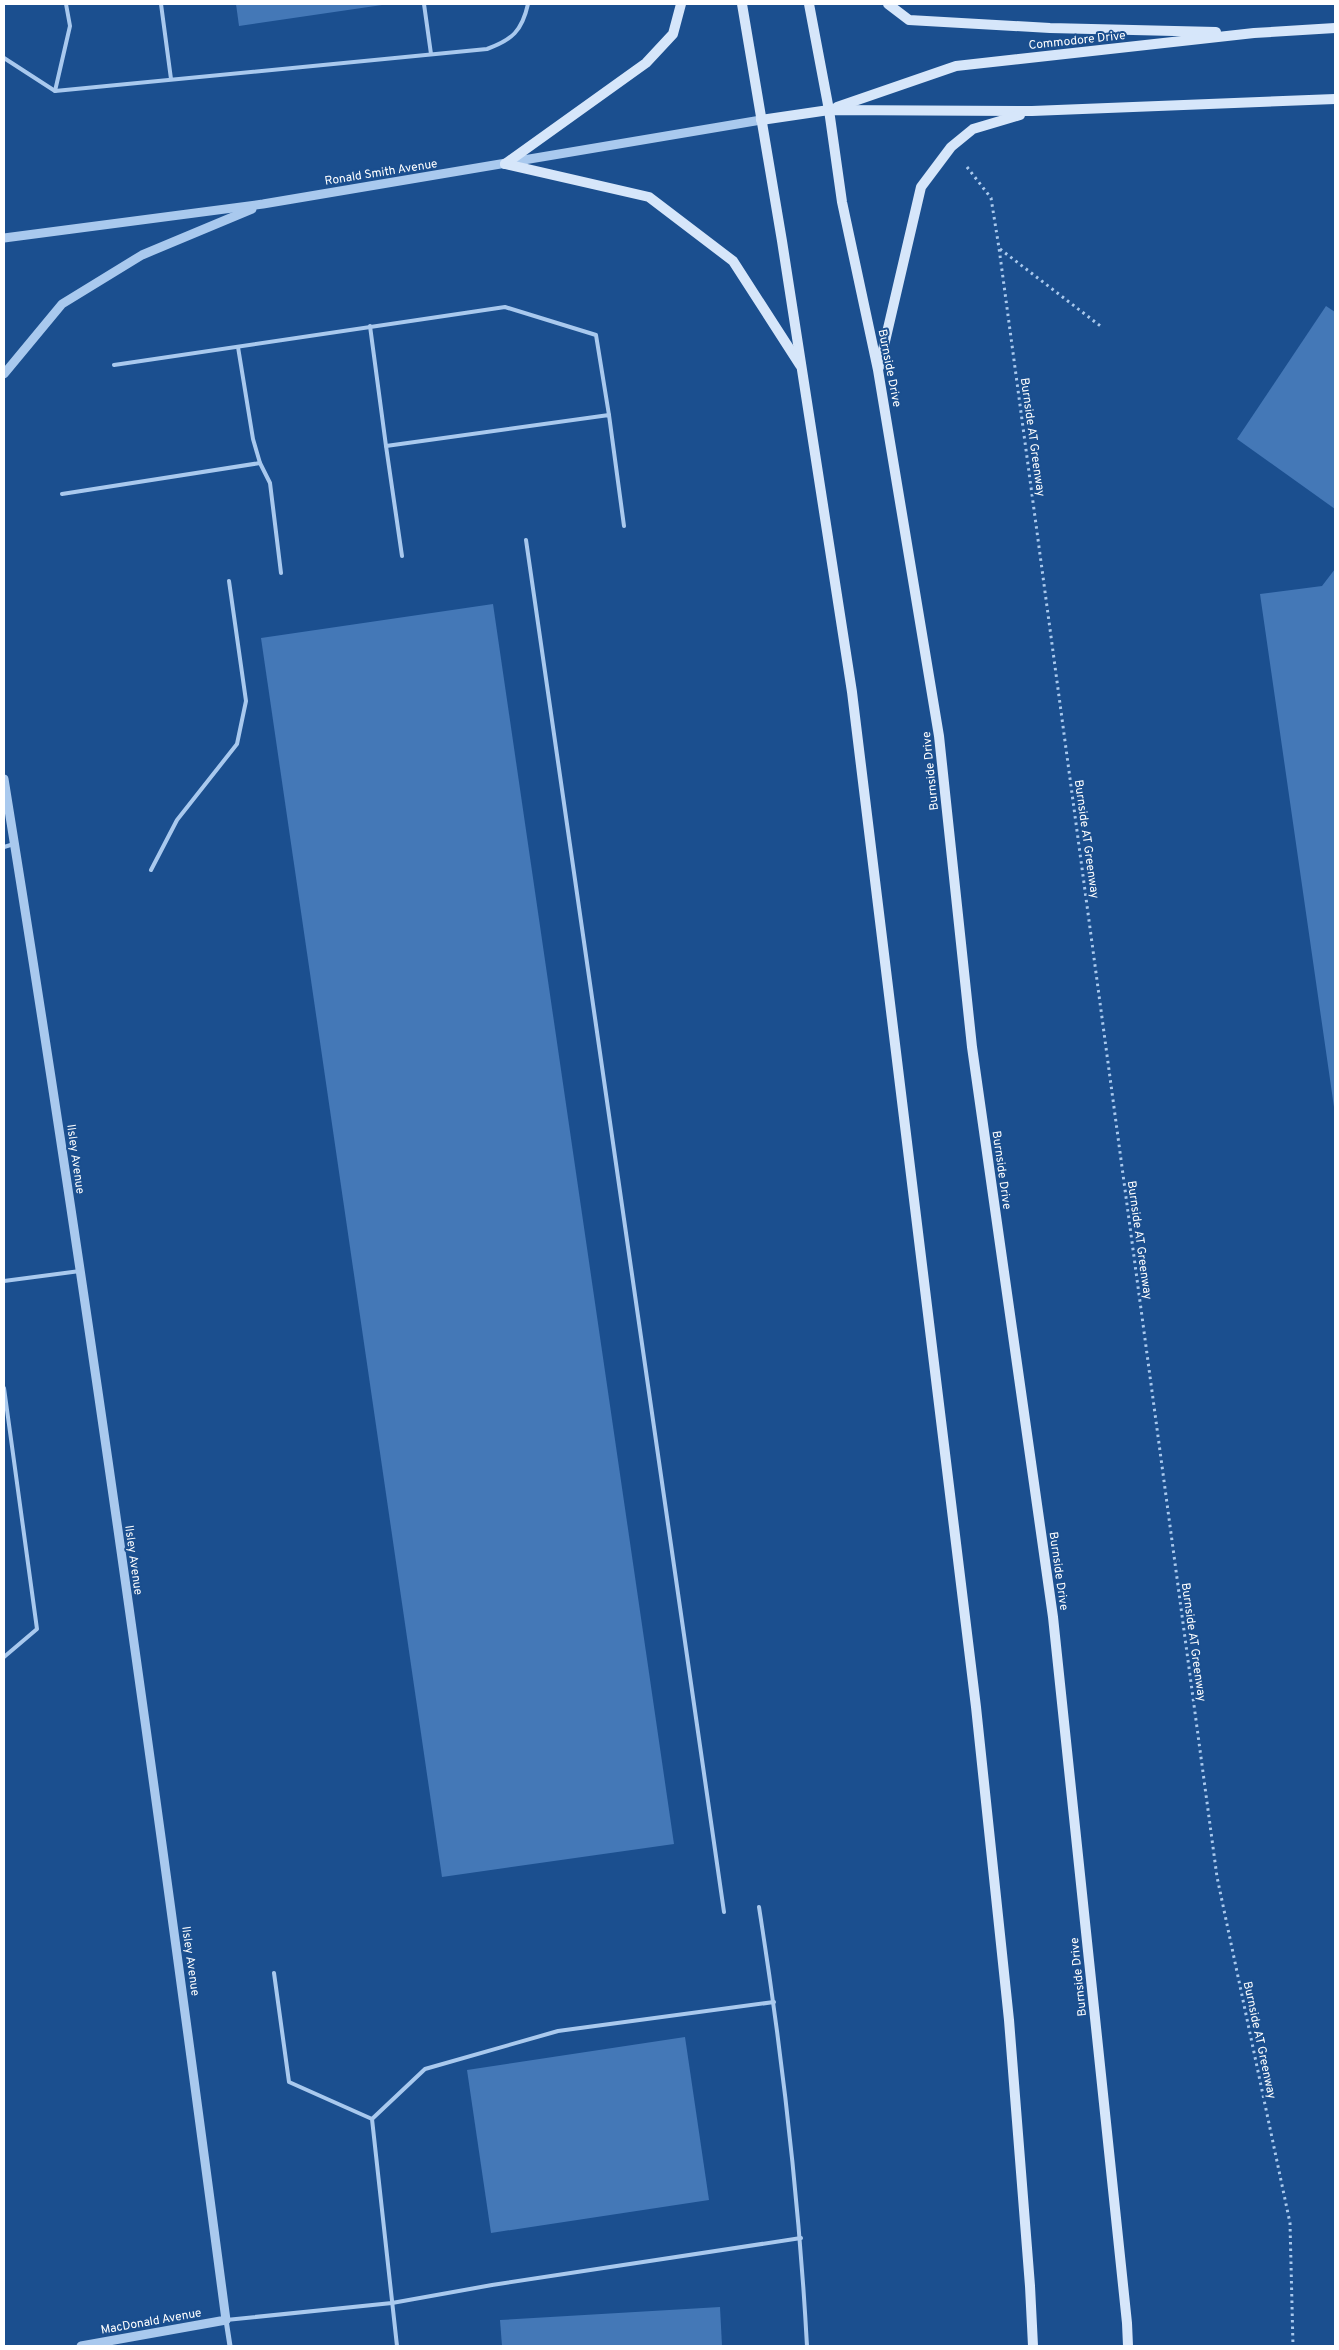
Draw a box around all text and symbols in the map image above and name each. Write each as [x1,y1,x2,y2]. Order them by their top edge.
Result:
street label: Commodore Drive [1028,28,1126,54]
street label: Ronald Smith Avenue [324,156,439,190]
street label: Burnside Drive [874,328,904,409]
street label: Burnside AT Greenway [1016,377,1048,498]
street label: Burnside Drive [919,731,943,811]
street label: Burnside AT Greenway [1070,779,1102,900]
street label: Ilsley Avenue [62,1123,88,1195]
street label: Burnside Drive [988,1130,1014,1210]
street label: Burnside AT Greenway [1123,1180,1155,1301]
street label: Ilsley Avenue [120,1524,146,1596]
street label: Burnside Drive [1045,1531,1071,1611]
street label: Burnside AT Greenway [1177,1582,1209,1703]
street label: Ilsley Avenue [177,1925,203,1997]
street label: Burnside Drive [1067,1937,1091,2017]
street label: Burnside AT Greenway [1239,1980,1279,2101]
street label: MacDonald Avenue [100,2305,203,2339]

